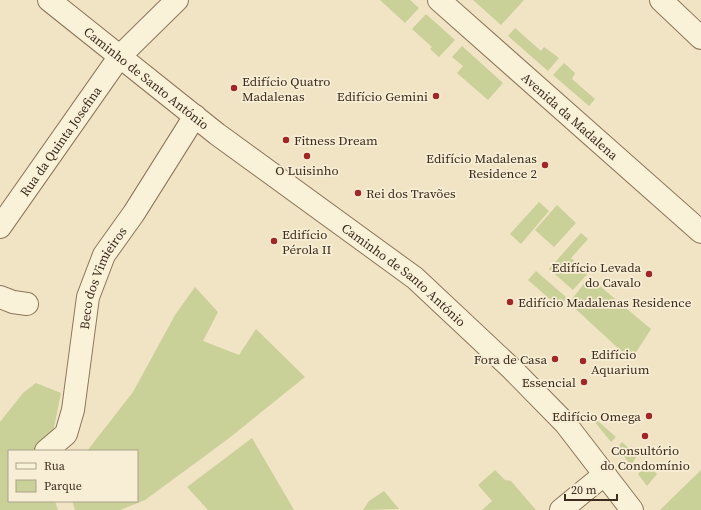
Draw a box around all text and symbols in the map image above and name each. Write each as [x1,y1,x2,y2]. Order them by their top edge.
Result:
street label: Caminho de Santo António [80,23,212,133]
street label: Avenida da Madalena [518,69,622,164]
place label: Edifício Quatro Madalenas [242,73,330,105]
street label: Rua da Quinta Josefina [16,82,106,200]
marker: Edifício Quatro Madalenas [229,83,239,93]
place label: Edifício Gemini [337,88,428,105]
marker: Edifício Gemini [431,91,441,101]
place label: Fitness Dream [294,132,378,149]
marker: Fitness Dream [281,135,291,145]
place label: Edifício Madalenas Residence 2 [426,150,537,182]
marker: O Luisinho [302,151,312,161]
marker: Edifício Madalenas Residence 2 [540,160,550,170]
place label: O Luisinho [275,162,339,179]
place label: Rei dos Travões [366,185,456,202]
marker: Rei dos Travões [353,188,363,198]
street label: Caminho de Santo António [338,219,469,330]
street label: Beco dos Vimieiros [76,223,131,330]
place label: Edifício Pérola II [282,226,332,258]
marker: Edifício Pérola II [269,236,279,246]
place label: Edifício Levada do Cavalo [552,259,641,291]
marker: Edifício Levada do Cavalo [644,269,654,279]
place label: Edifício Madalenas Residence [518,294,692,311]
marker: Edifício Madalenas Residence [505,297,515,307]
place label: Edifício Aquarium [591,346,650,378]
place label: Fora de Casa [474,351,547,368]
marker: Fora de Casa [550,354,560,364]
marker: Edifício Aquarium [578,356,588,366]
place label: Essencial [522,374,576,391]
marker: Essencial [579,377,589,387]
place label: Edifício Omega [552,408,641,425]
marker: Edifício Omega [644,411,654,421]
marker: Consultório do Condomínio [640,431,650,441]
place label: Consultório do Condomínio [600,442,690,474]
legend [8,450,138,502]
text: Rua [44,458,66,474]
scale bar [565,476,617,502]
text: Parque [44,478,82,494]
text: 20 m [571,482,597,498]

